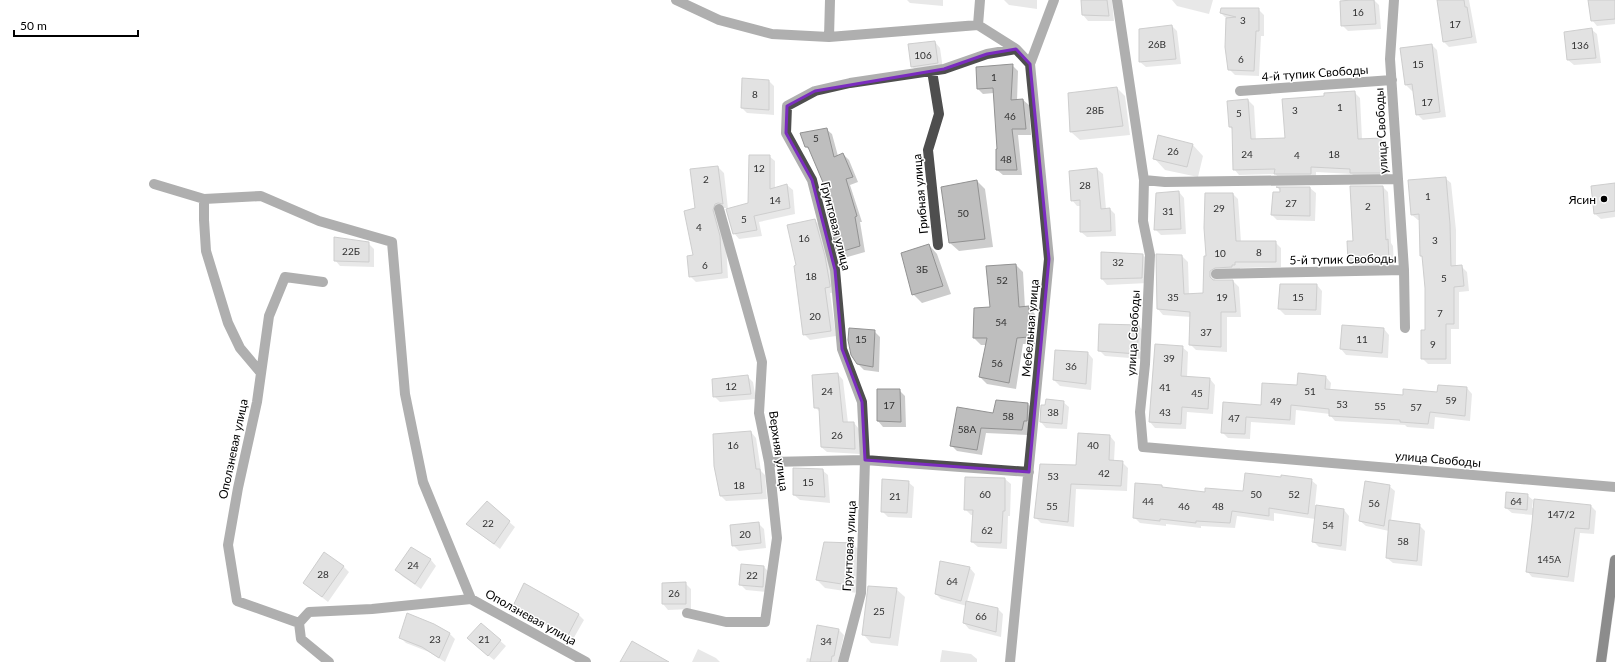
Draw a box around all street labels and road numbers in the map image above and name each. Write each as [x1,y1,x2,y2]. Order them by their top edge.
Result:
street label: 4-й тупик Свободы [1261,62,1369,84]
street label: улица Свободы [1371,88,1391,174]
street label: Грибная улица [909,153,931,235]
street label: Грунтовая улица [818,180,854,272]
street label: 5-й тупик Свободы [1289,251,1397,267]
street label: Мебельная улица [1018,279,1042,377]
street label: улица Свободы [1123,290,1143,376]
street label: Оползневая улица [215,397,251,500]
street label: Верхняя улица [766,410,792,492]
street label: улица Свободы [1394,448,1482,470]
street label: Грунтовая улица [839,500,859,592]
street label: Оползневая улица [483,586,579,648]

